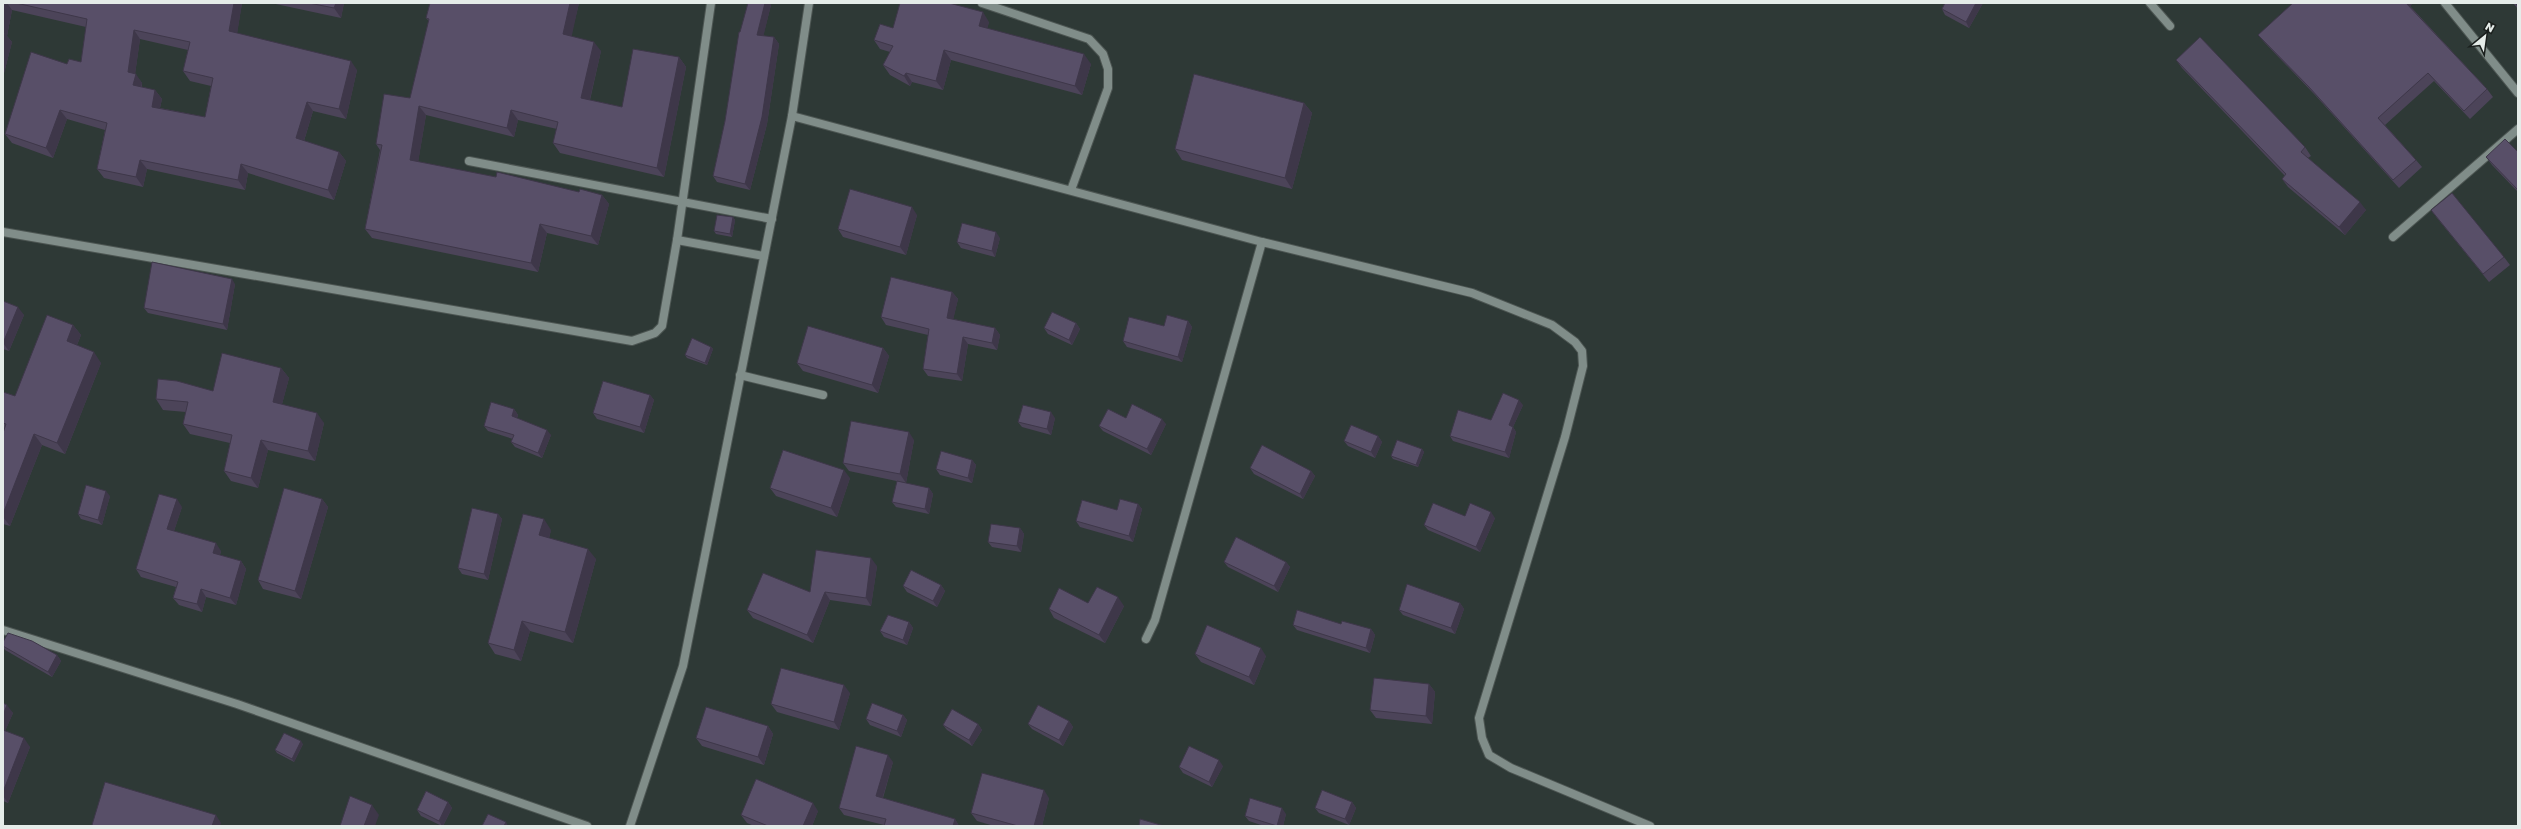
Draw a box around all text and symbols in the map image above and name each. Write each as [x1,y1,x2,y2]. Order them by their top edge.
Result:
north arrow [2465,16,2505,56]
text: N [2483,19,2497,35]

